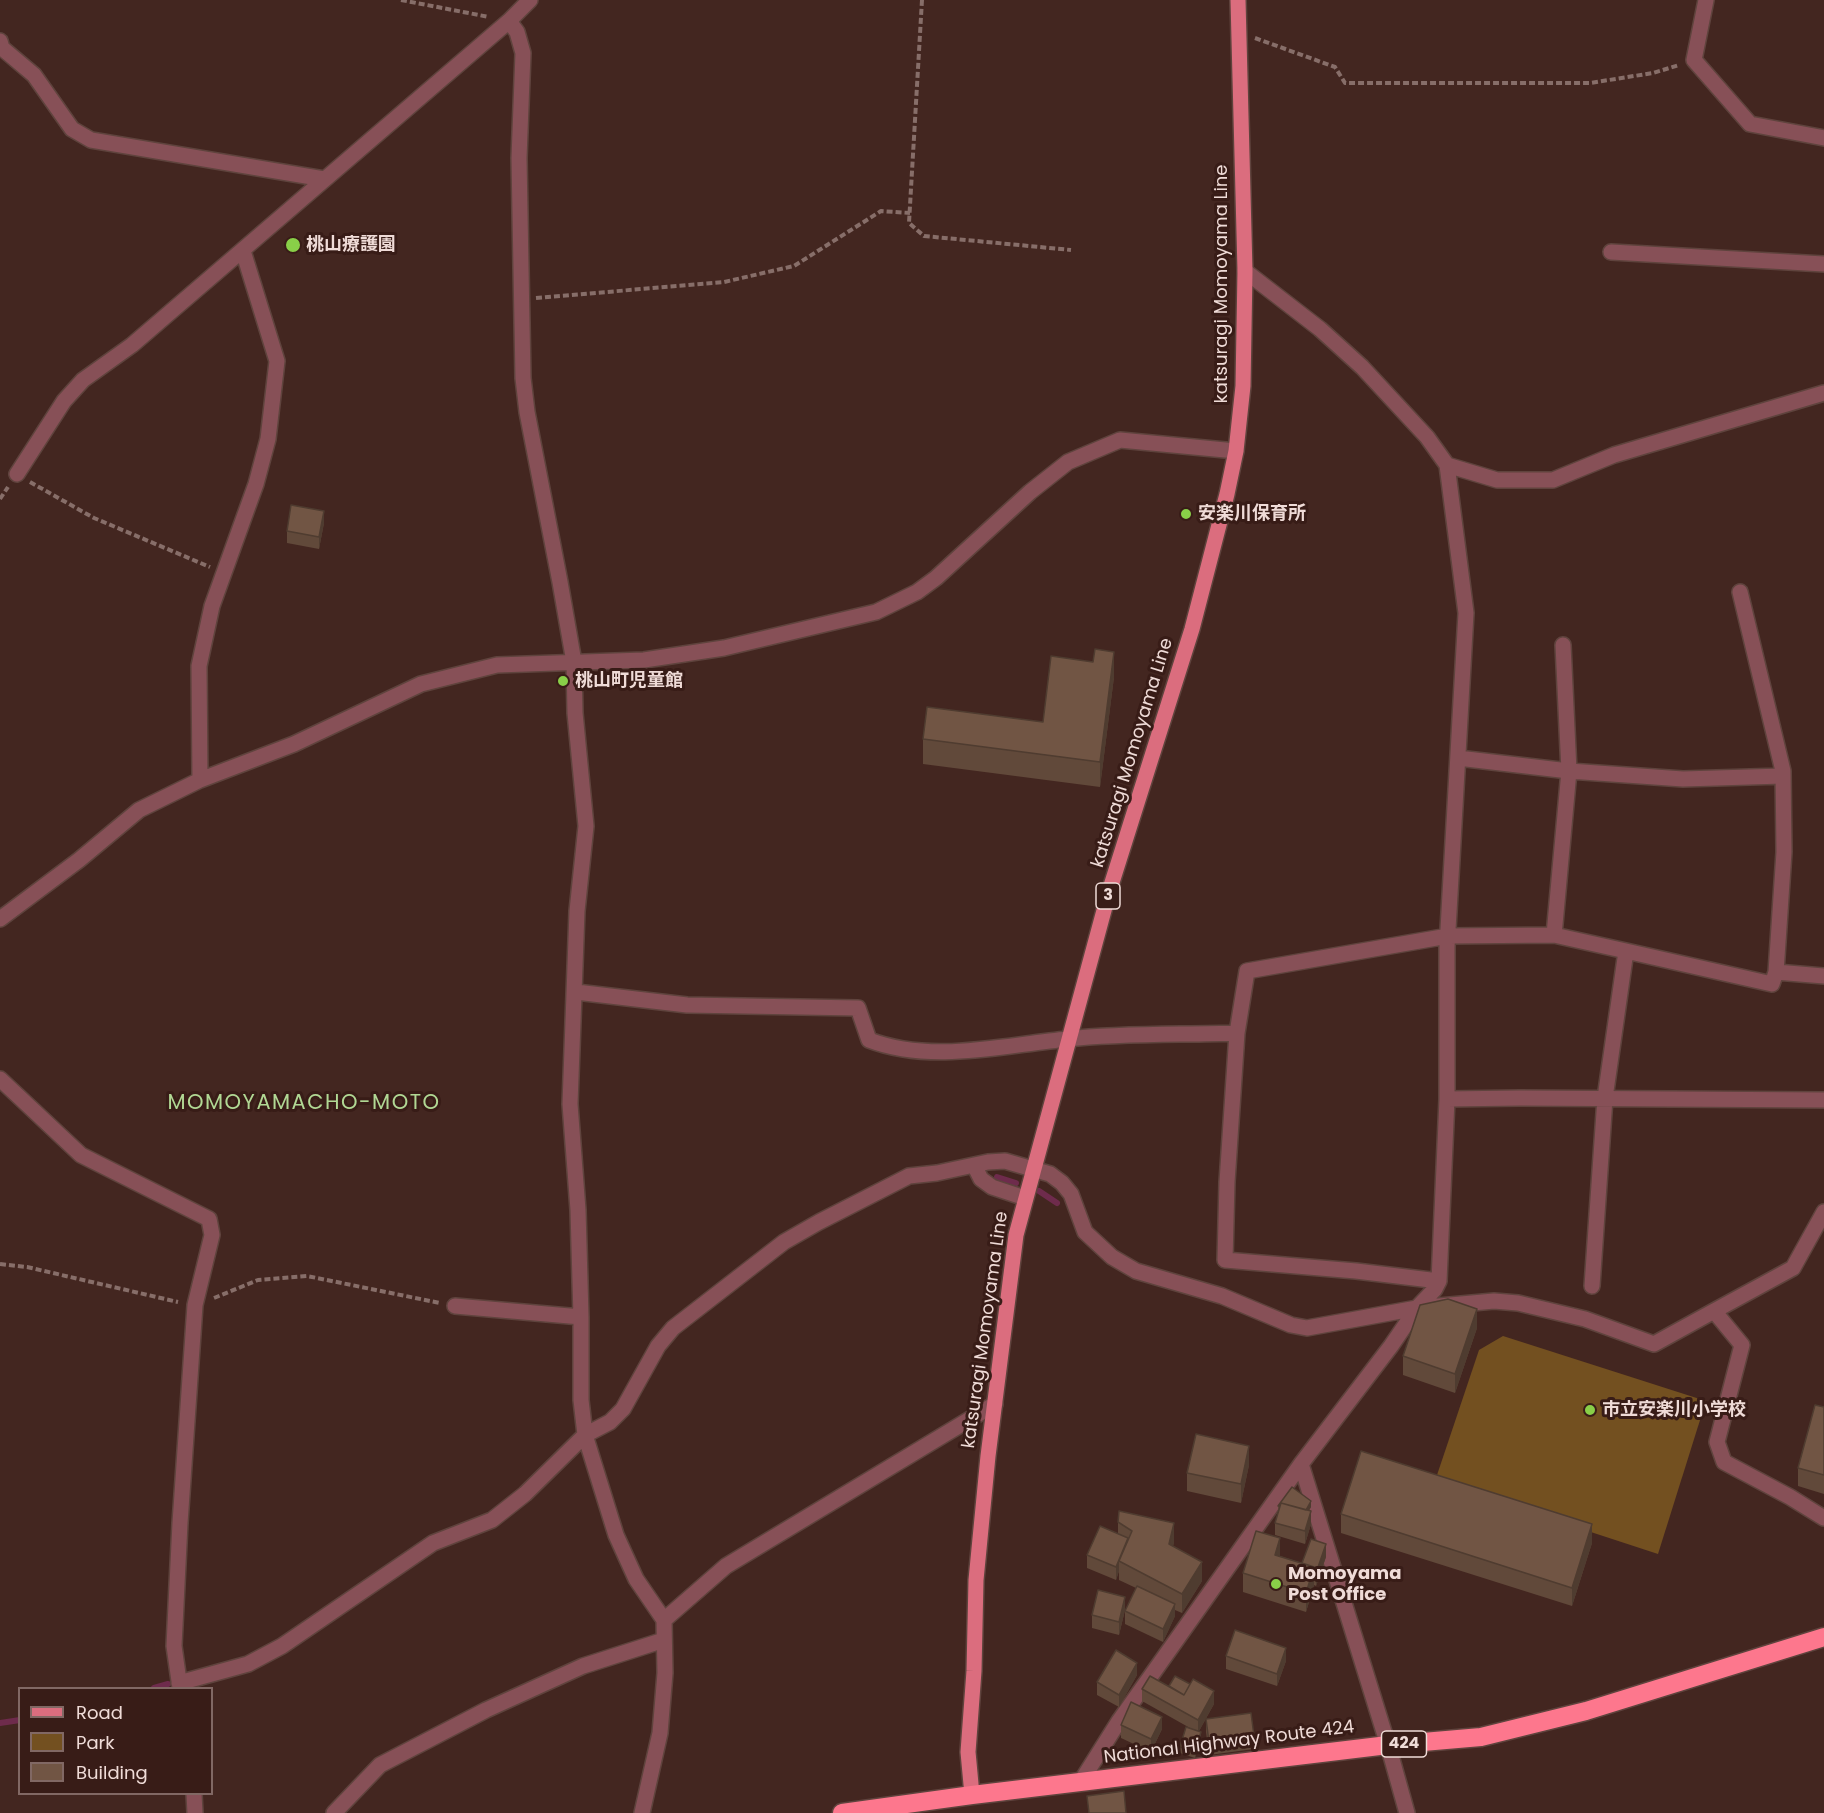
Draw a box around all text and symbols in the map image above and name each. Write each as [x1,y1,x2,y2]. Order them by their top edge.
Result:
street label: katsuragi Momoyama Line [1211,165,1233,403]
place label: 桃山療護園 [306,234,396,256]
marker: 桃山療護園 [284,236,302,254]
place label: 安楽川保育所 [1198,503,1306,525]
marker: 安楽川保育所 [1179,507,1193,521]
street label: katsuragi Momoyama Line [1088,636,1178,870]
place label: 桃山町児童館 [575,670,683,692]
marker: 桃山町児童館 [556,674,570,688]
road number: 3 [1096,883,1120,909]
district label: MOMOYAMACHO-MOTO [167,1091,441,1117]
street label: katsuragi Momoyama Line [959,1210,1013,1450]
place label: 市立安楽川小学校 [1602,1399,1746,1421]
marker: 市立安楽川小学校 [1583,1403,1597,1417]
place label: Momoyama Post Office [1288,1563,1401,1606]
marker: Momoyama Post Office [1269,1577,1283,1591]
legend [18,1687,213,1795]
text: Road [76,1700,123,1725]
street label: National Highway Route 424 [1103,1717,1355,1769]
text: Park [76,1730,115,1755]
road number: 424 [1382,1731,1426,1757]
text: Building [76,1760,148,1785]

